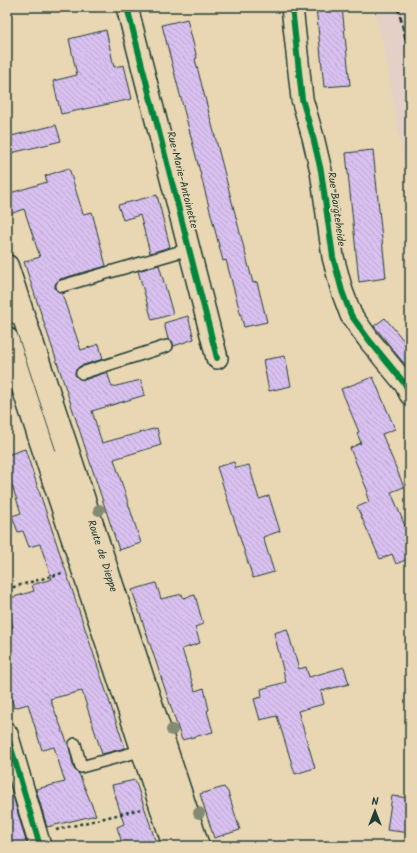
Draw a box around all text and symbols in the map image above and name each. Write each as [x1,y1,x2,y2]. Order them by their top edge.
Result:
street label: Rue Marie-Antoinette [161,129,203,231]
street label: Rue Bargteheide [322,171,350,248]
street label: Route de Dieppe [82,517,122,595]
north arrow [355,791,395,831]
text: N [372,793,379,811]

